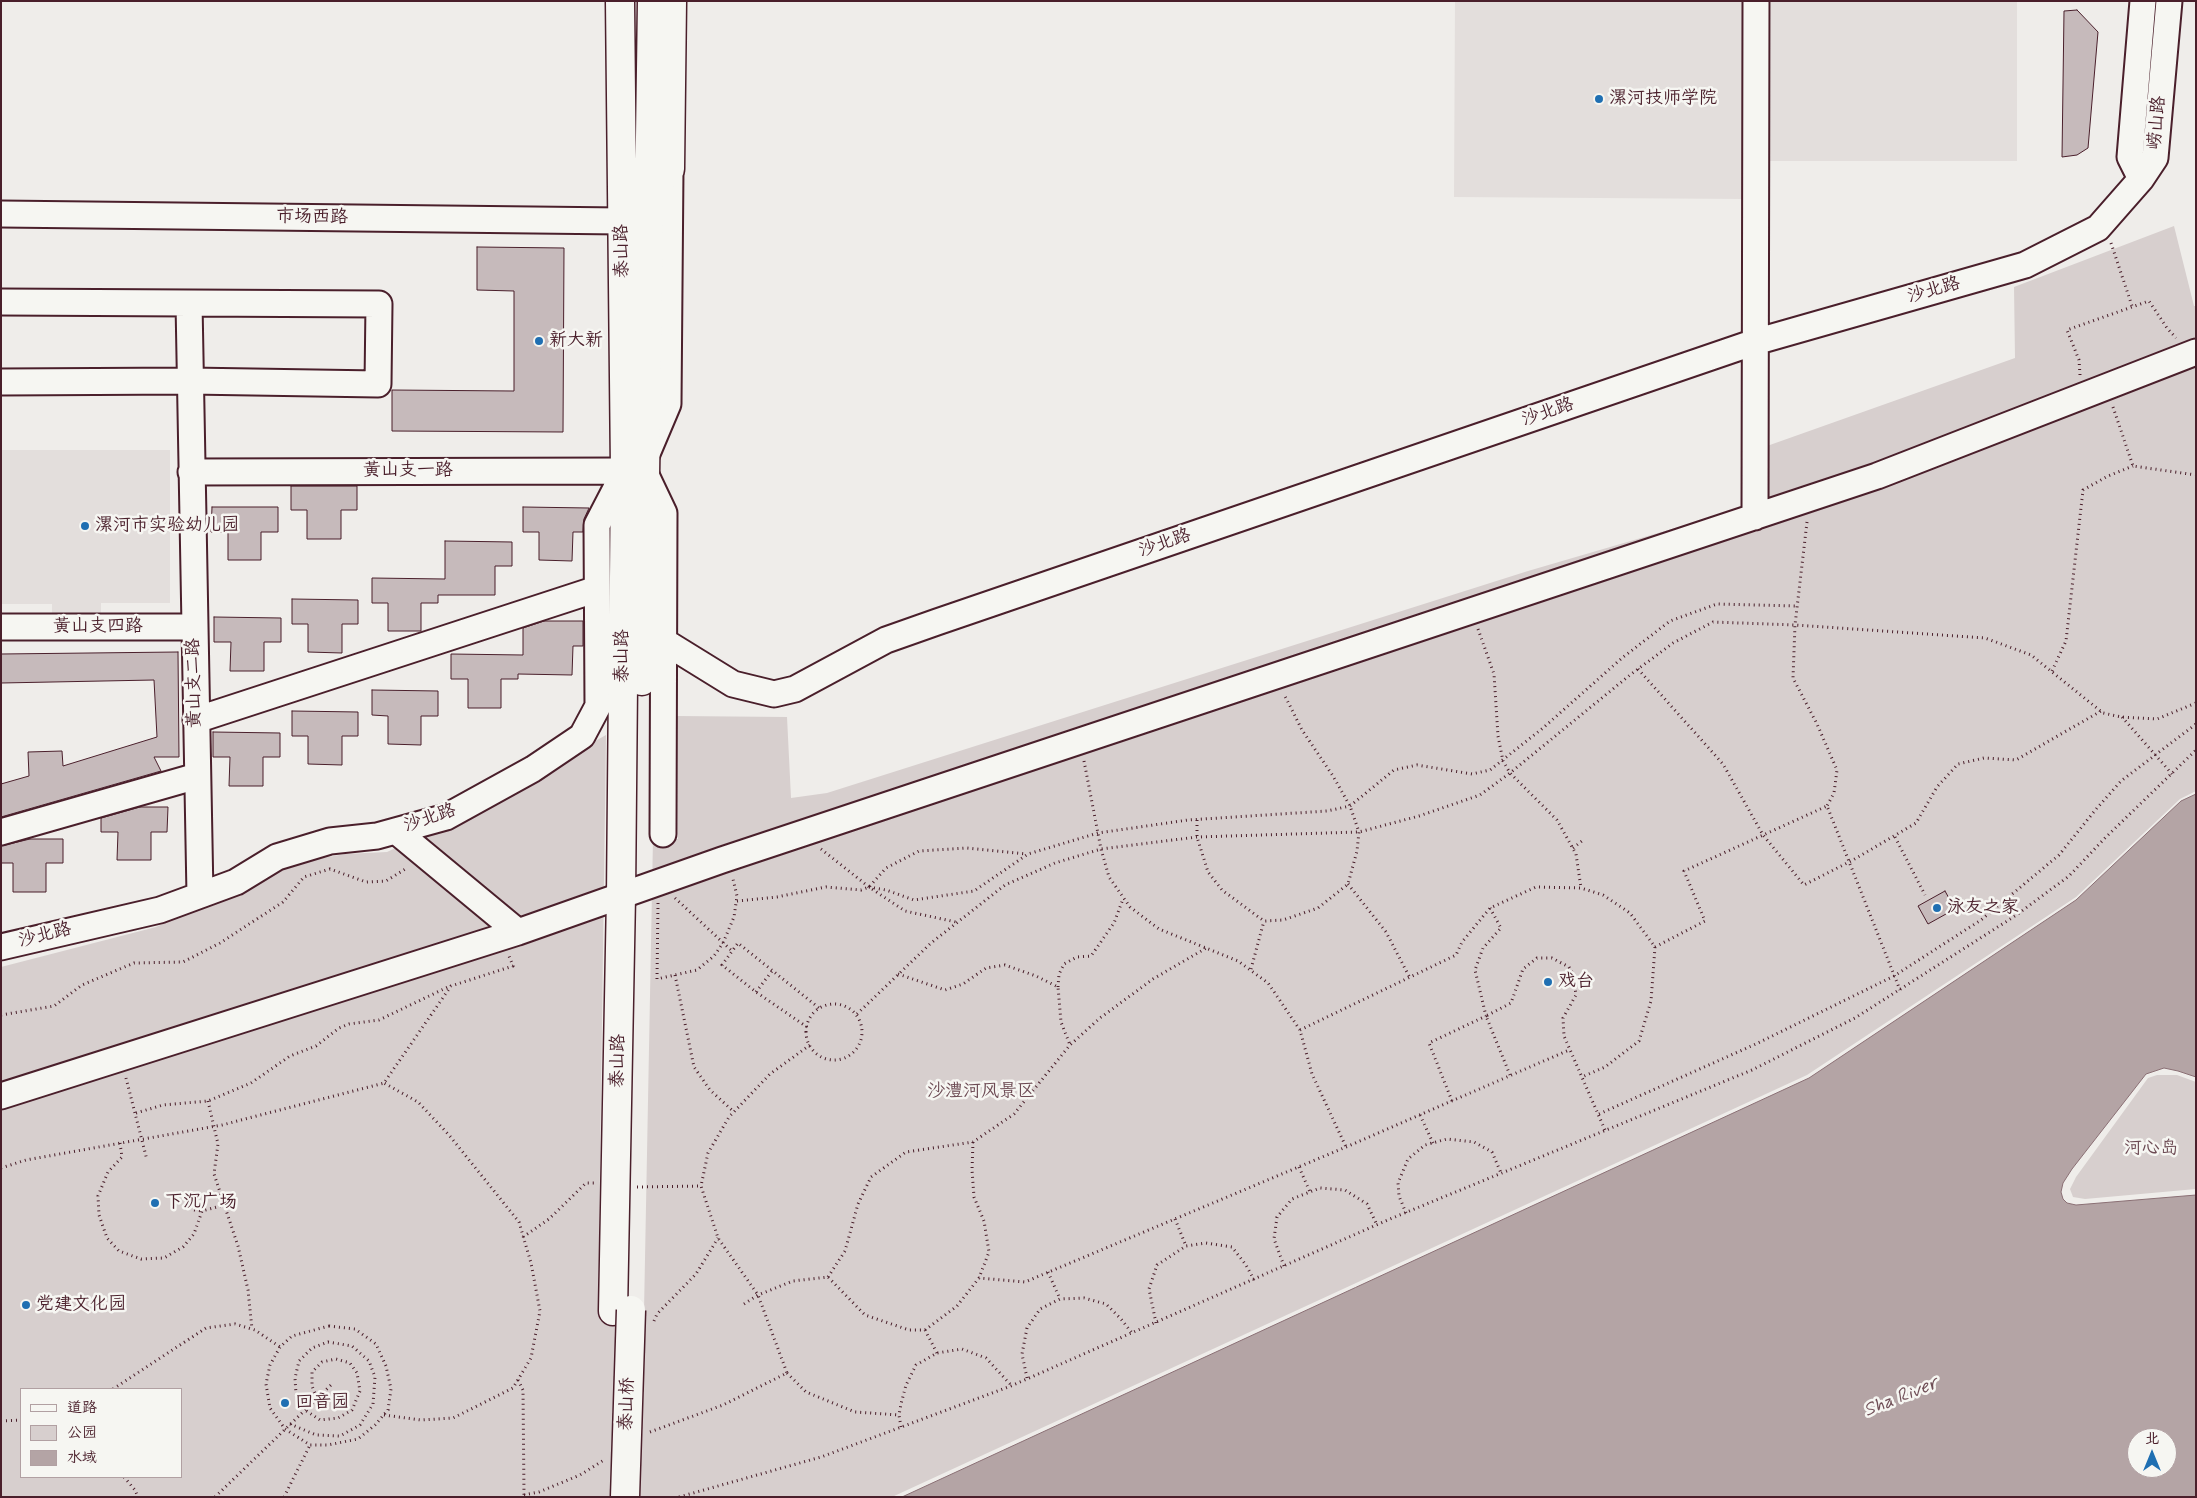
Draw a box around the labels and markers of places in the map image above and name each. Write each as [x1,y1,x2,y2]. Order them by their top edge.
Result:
place label: 漯河技师学院 [1609,88,1717,110]
marker: 漯河技师学院 [1593,93,1605,105]
place label: 新大新 [549,330,603,352]
marker: 新大新 [533,335,545,347]
place label: 漯河市实验幼儿园 [95,515,239,537]
marker: 漯河市实验幼儿园 [79,520,91,532]
place label: 泳友之家 [1947,897,2019,919]
marker: 泳友之家 [1931,902,1943,914]
place label: 戏台 [1558,971,1594,993]
marker: 戏台 [1542,976,1554,988]
place label: 下沉广场 [165,1192,237,1214]
marker: 下沉广场 [149,1197,161,1209]
place label: 党建文化园 [36,1294,126,1316]
marker: 党建文化园 [20,1299,32,1311]
place label: 回音园 [295,1392,349,1414]
marker: 回音园 [279,1397,291,1409]

